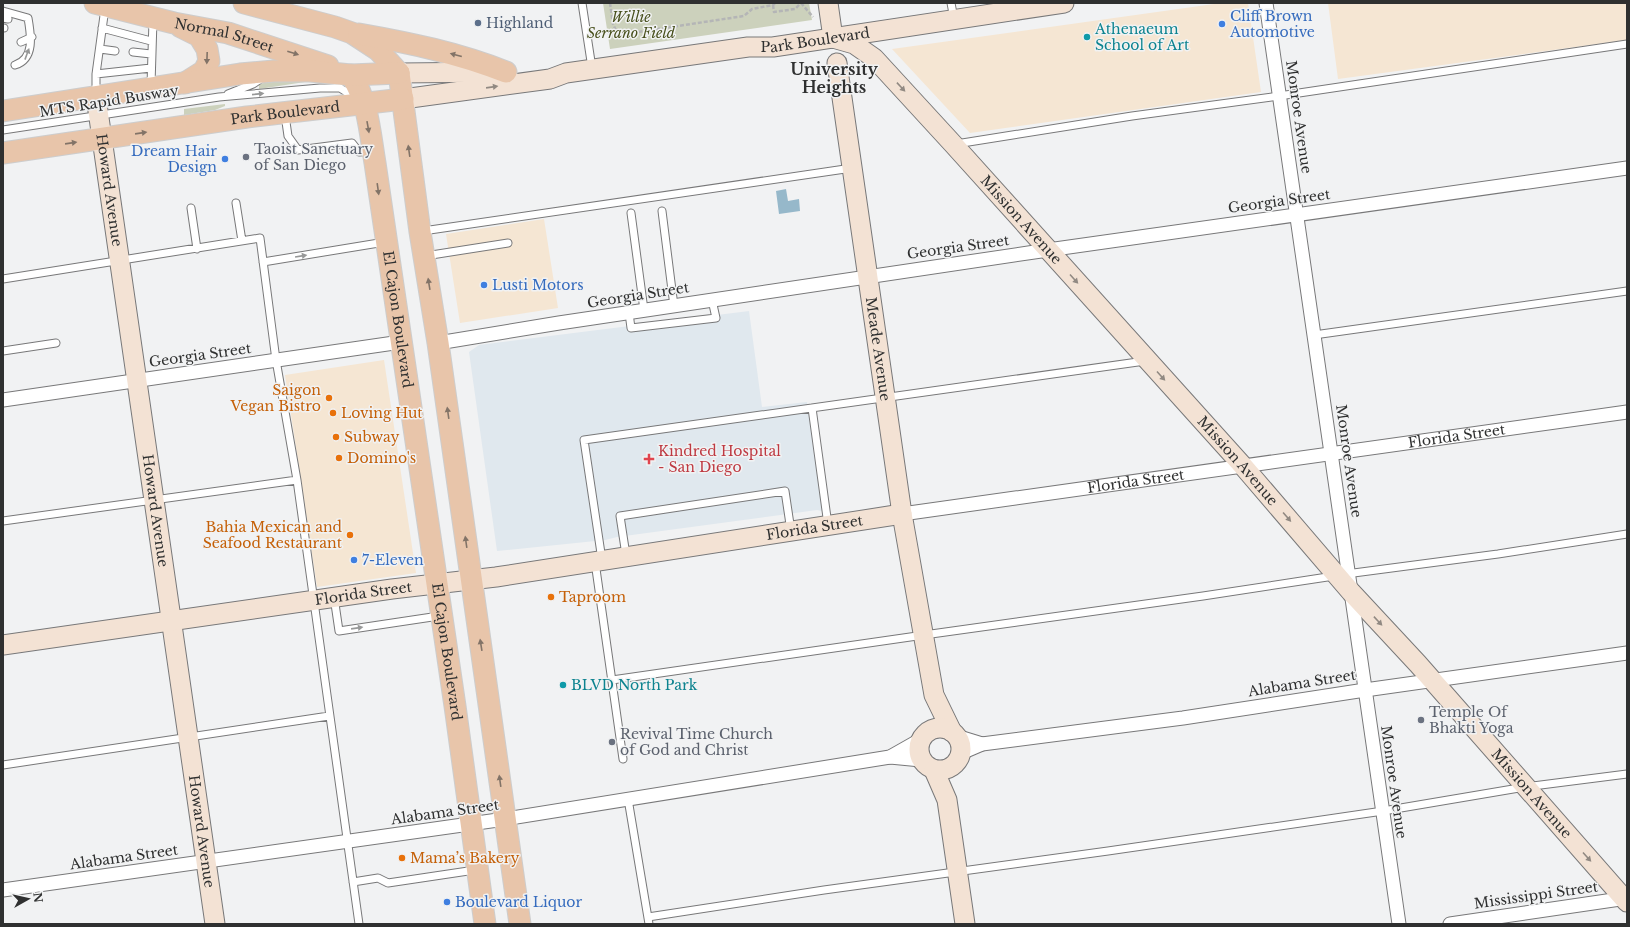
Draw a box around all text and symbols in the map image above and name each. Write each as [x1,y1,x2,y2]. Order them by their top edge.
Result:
place label: Cliff Brown Automotive [1229,7,1315,41]
park label: Willie Serrano Field [587,8,676,42]
street label: Normal Street [173,14,276,57]
place label: Highland [486,14,554,32]
marker: Highland [473,18,483,28]
marker: Cliff Brown Automotive [1217,19,1227,29]
place label: Athenaeum School of Art [1094,20,1190,54]
street label: Park Boulevard [761,23,872,56]
marker: Athenaeum School of Art [1082,32,1092,42]
one-way arrow [24,48,30,60]
one-way arrow [287,51,299,57]
one-way arrow [449,51,462,57]
one-way arrow [204,52,211,64]
district label: University Heights [790,59,878,97]
street label: Monroe Avenue [1282,59,1316,175]
street label: MTS Rapid Busway [38,81,180,121]
one-way arrow [896,82,905,92]
one-way arrow [486,84,498,90]
one-way arrow [252,90,264,97]
street label: Park Boulevard [229,97,341,128]
one-way arrow [366,121,372,133]
one-way arrow [135,130,147,136]
street label: Howard Avenue [92,132,126,248]
one-way arrow [65,140,77,146]
place label: Taoist Sanctuary of San Diego [254,140,373,174]
place label: Dream Hair Design [131,142,217,176]
one-way arrow [406,145,412,157]
marker: Taoist Sanctuary of San Diego [241,152,251,162]
marker: Dream Hair Design [220,154,230,164]
street label: Mission Avenue [977,172,1066,268]
one-way arrow [375,183,381,196]
street label: Georgia Street [1227,185,1332,217]
street label: Georgia Street [906,231,1011,263]
street label: El Cajon Boulevard [379,249,417,390]
one-way arrow [295,253,307,259]
one-way arrow [1070,274,1079,284]
place label: Lusti Motors [492,276,584,294]
one-way arrow [426,278,432,290]
street label: Georgia Street [586,278,691,312]
marker: Lusti Motors [479,280,489,290]
street label: Meade Avenue [862,296,895,402]
street label: Georgia Street [148,339,253,371]
one-way arrow [1156,371,1165,381]
place label: Saigon Vegan Bistro [230,381,321,415]
marker: Saigon Vegan Bistro [324,393,334,403]
street label: Monroe Avenue [1332,403,1366,519]
place label: Loving Hut [341,404,423,422]
one-way arrow [445,407,451,419]
marker: Loving Hut [328,408,338,418]
street label: Mission Avenue [1194,412,1282,509]
street label: Florida Street [1407,420,1507,452]
place label: Subway [344,428,400,446]
marker: Subway [331,432,341,442]
place label: Kindred Hospital - San Diego [658,442,781,476]
place label: Domino's [347,449,416,467]
street label: Howard Avenue [139,453,173,568]
marker: Domino's [334,453,344,463]
marker: Kindred Hospital - San Diego [643,453,655,465]
street label: Florida Street [1086,465,1186,497]
street label: Florida Street [765,511,865,544]
one-way arrow [1282,511,1291,522]
place label: Bahia Mexican and Seafood Restaurant [203,518,343,552]
marker: Bahia Mexican and Seafood Restaurant [345,530,355,540]
one-way arrow [462,536,469,548]
place label: 7-Eleven [362,551,424,569]
marker: 7-Eleven [349,555,359,565]
street label: Florida Street [314,578,414,609]
street label: El Cajon Boulevard [428,582,466,722]
place label: Taproom [559,588,626,606]
marker: Taproom [546,592,556,602]
one-way arrow [1373,616,1382,626]
one-way arrow [351,625,363,631]
one-way arrow [478,639,484,651]
street label: Alabama Street [1246,665,1358,701]
place label: BLVD North Park [571,676,698,694]
marker: BLVD North Park [558,680,568,690]
place label: Temple Of Bhakti Yoga [1429,703,1514,737]
marker: Temple Of Bhakti Yoga [1416,715,1426,725]
street label: Monroe Avenue [1377,724,1411,840]
place label: Revival Time Church of God and Christ [620,725,773,759]
marker: Revival Time Church of God and Christ [607,737,617,747]
street label: Mission Avenue [1488,745,1576,842]
street label: Howard Avenue [185,774,219,889]
one-way arrow [497,774,503,787]
street label: Alabama Street [389,795,501,829]
street label: Alabama Street [68,840,180,874]
place label: Mama’s Bakery [410,849,519,867]
one-way arrow [1582,851,1591,862]
marker: Mama’s Bakery [397,853,407,863]
street label: Mississippi Street [1473,877,1600,913]
north arrow [8,879,48,919]
text: N [30,892,46,904]
place label: Boulevard Liquor [455,893,582,911]
marker: Boulevard Liquor [442,897,452,907]

